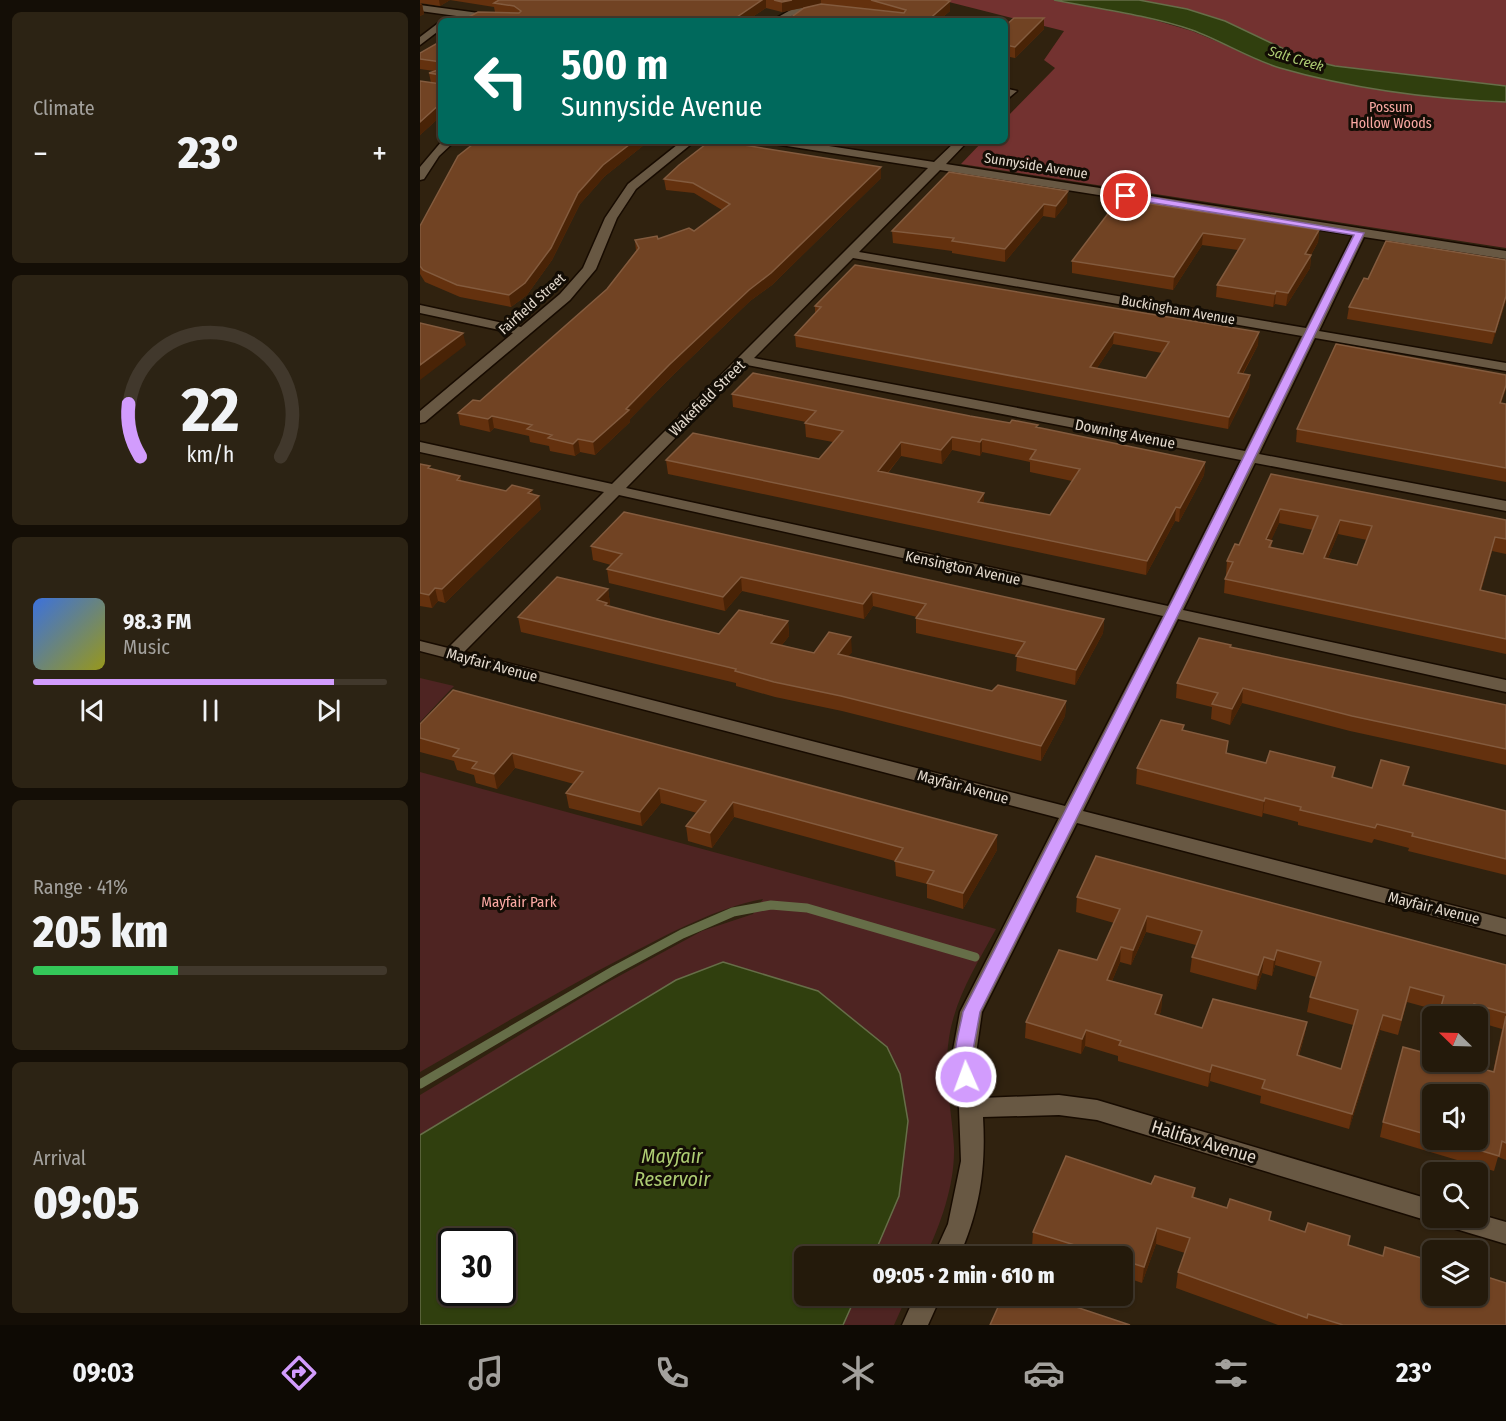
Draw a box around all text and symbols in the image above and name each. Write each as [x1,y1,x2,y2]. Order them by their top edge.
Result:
text: 500 m [561,40,668,90]
icon: left [462,42,540,120]
water label: Salt Creek [1265,42,1326,75]
text: Sunnyside Avenue [561,91,762,123]
text: Climate [33,96,95,120]
park label: Possum Hollow Woods [1350,99,1432,132]
text: 23° [178,126,242,180]
text: − [33,134,48,174]
text: + [372,134,387,174]
street label: Sunnyside Avenue [983,149,1089,183]
pin [1100,170,1151,221]
icon: arrive [1109,179,1142,212]
street label: Fairfield Street [495,269,569,338]
street label: Buckingham Avenue [1120,292,1236,328]
street label: Wakefield Street [665,356,749,440]
text: 22 [180,373,239,448]
street label: Downing Avenue [1073,415,1177,453]
text: km/h [186,442,234,468]
street label: Kensington Avenue [904,547,1022,589]
text: 98.3 FM [123,608,191,635]
text: Music [123,635,170,659]
street label: Mayfair Avenue [444,644,540,686]
icon: previous [76,694,109,727]
icon: pause [194,694,227,727]
icon: next [312,694,345,727]
street label: Mayfair Avenue [915,766,1011,808]
text: Range · 41% [33,875,128,899]
street label: Mayfair Avenue [1386,888,1482,928]
park label: Mayfair Park [481,893,557,911]
text: 205 km [33,905,168,959]
north arrow [1422,1006,1488,1072]
map controls [1422,1006,1488,1306]
position arrow [934,1045,998,1109]
button: sound [1422,1084,1488,1150]
street label: Halifax Avenue [1149,1116,1259,1168]
water label: Mayfair Reservoir [634,1144,711,1191]
text: Arrival [33,1146,86,1170]
button: search [1422,1162,1488,1228]
text: 09:05 [33,1176,139,1230]
speed limit sign: 30 [438,1228,516,1306]
button: layers [1422,1240,1488,1306]
text: 09:05 · 2 min · 610 m [873,1262,1054,1289]
icon: directions [278,1352,320,1394]
icon: music [465,1352,507,1394]
icon: phone [651,1352,693,1394]
icon: climate [837,1352,879,1394]
icon: car [1023,1352,1065,1394]
icon: filters [1210,1352,1252,1394]
text: 09:03 [72,1357,134,1389]
text: 23° [1396,1357,1434,1389]

